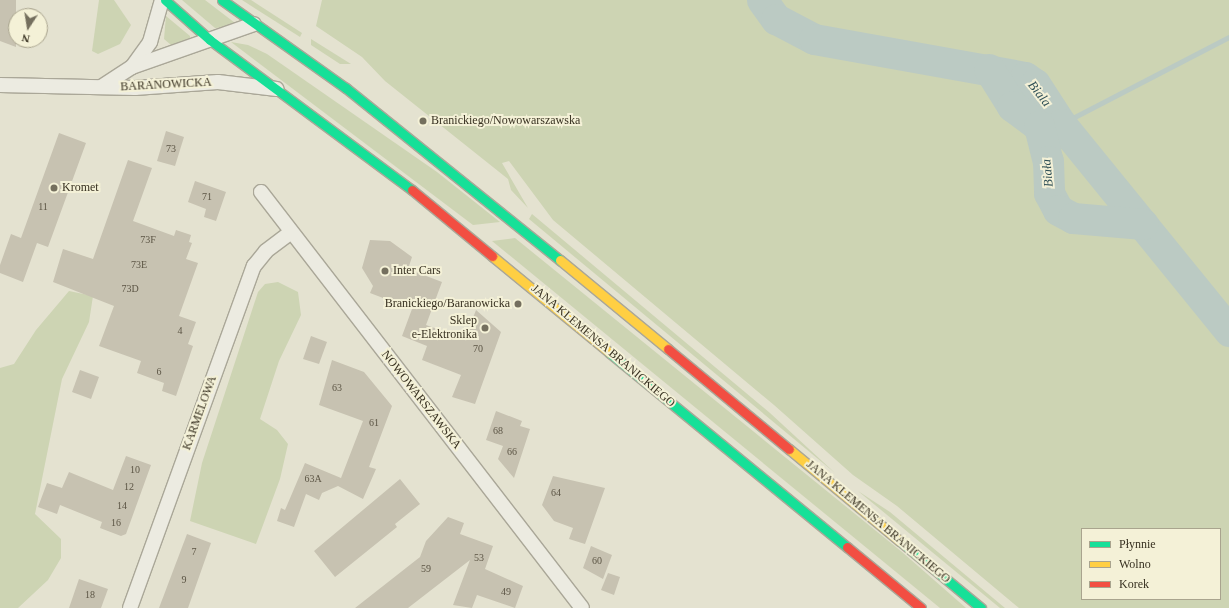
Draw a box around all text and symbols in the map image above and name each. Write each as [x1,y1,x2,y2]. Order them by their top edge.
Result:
north arrow [8,8,48,48]
text: N [21,32,31,45]
street label: BARANOWICKA [120,75,212,95]
water label: Biala [1024,78,1054,110]
place label: Branickiego/Nowowarszawska [431,114,580,128]
marker: Branickiego/Nowowarszawska [418,116,428,126]
house number: 73 [166,143,176,155]
water label: Biała [1039,158,1057,188]
place label: Kromet [62,181,99,195]
marker: Kromet [49,183,59,193]
house number: 71 [202,191,212,203]
house number: 11 [38,201,48,213]
house number: 73F [140,234,156,246]
house number: 73E [131,259,147,271]
place label: Inter Cars [393,264,441,278]
marker: Inter Cars [380,266,390,276]
street label: JANA KLEMENSA BRANICKIEGO [528,281,678,411]
house number: 73D [121,283,139,295]
place label: Branickiego/Baranowicka [385,297,510,311]
marker: Branickiego/Baranowicka [513,299,523,309]
place label: Sklep e-Elektronika [412,314,477,342]
marker: Sklep e-Elektronika [480,323,490,333]
house number: 4 [178,325,182,337]
house number: 70 [473,343,483,355]
street label: NOWOWARSZAWSKA [378,348,464,452]
house number: 6 [156,366,162,378]
street label: KARMELOWA [180,374,220,452]
house number: 63 [332,382,342,394]
house number: 61 [369,417,379,429]
house number: 68 [493,425,503,437]
house number: 66 [507,446,517,458]
street label: JANA KLEMENSA BRANICKIEGO [803,457,953,587]
house number: 10 [130,464,140,476]
house number: 63A [304,473,322,485]
house number: 12 [124,481,134,493]
house number: 64 [551,487,561,499]
house number: 14 [117,500,127,512]
house number: 16 [111,517,121,529]
legend [1081,528,1221,600]
text: Płynnie [1119,537,1156,551]
house number: 7 [192,546,196,558]
house number: 53 [474,552,484,564]
house number: 60 [592,555,602,567]
text: Wolno [1119,557,1151,571]
house number: 59 [421,563,431,575]
house number: 9 [182,574,186,586]
text: Korek [1119,577,1149,591]
house number: 49 [501,586,511,598]
house number: 18 [85,589,95,601]

